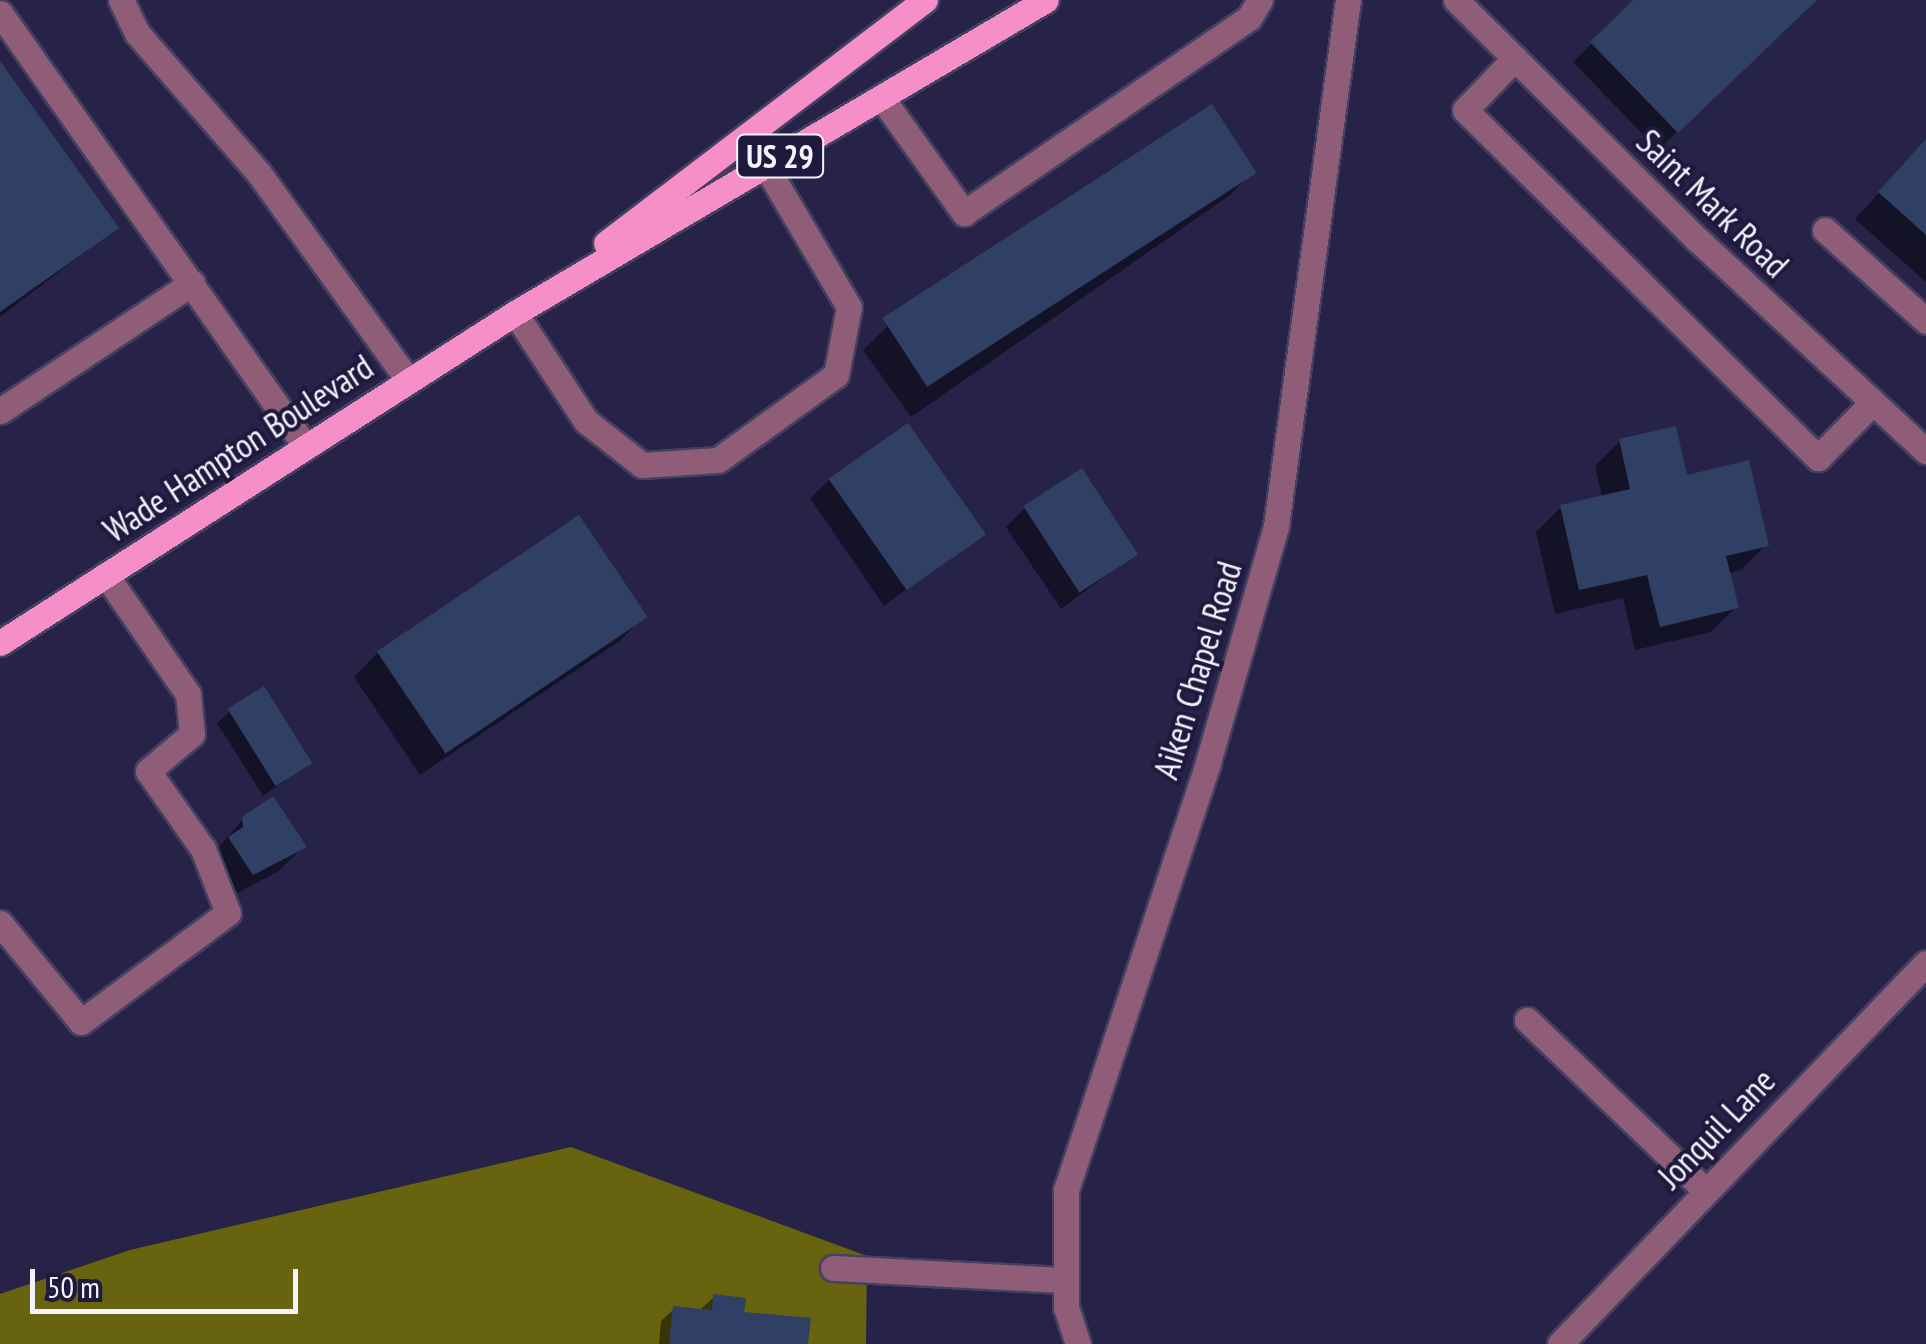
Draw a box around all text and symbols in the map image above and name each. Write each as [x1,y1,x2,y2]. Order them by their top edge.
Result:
street label: Saint Mark Road [1628,120,1798,286]
road number: US 29 [735,129,825,183]
street label: Wade Hampton Boulevard [96,345,380,551]
street label: Aiken Chapel Road [1144,556,1250,784]
street label: Jonquil Lane [1649,1059,1783,1197]
scale bar [35,1249,302,1311]
text: 50 m [47,1267,100,1306]

